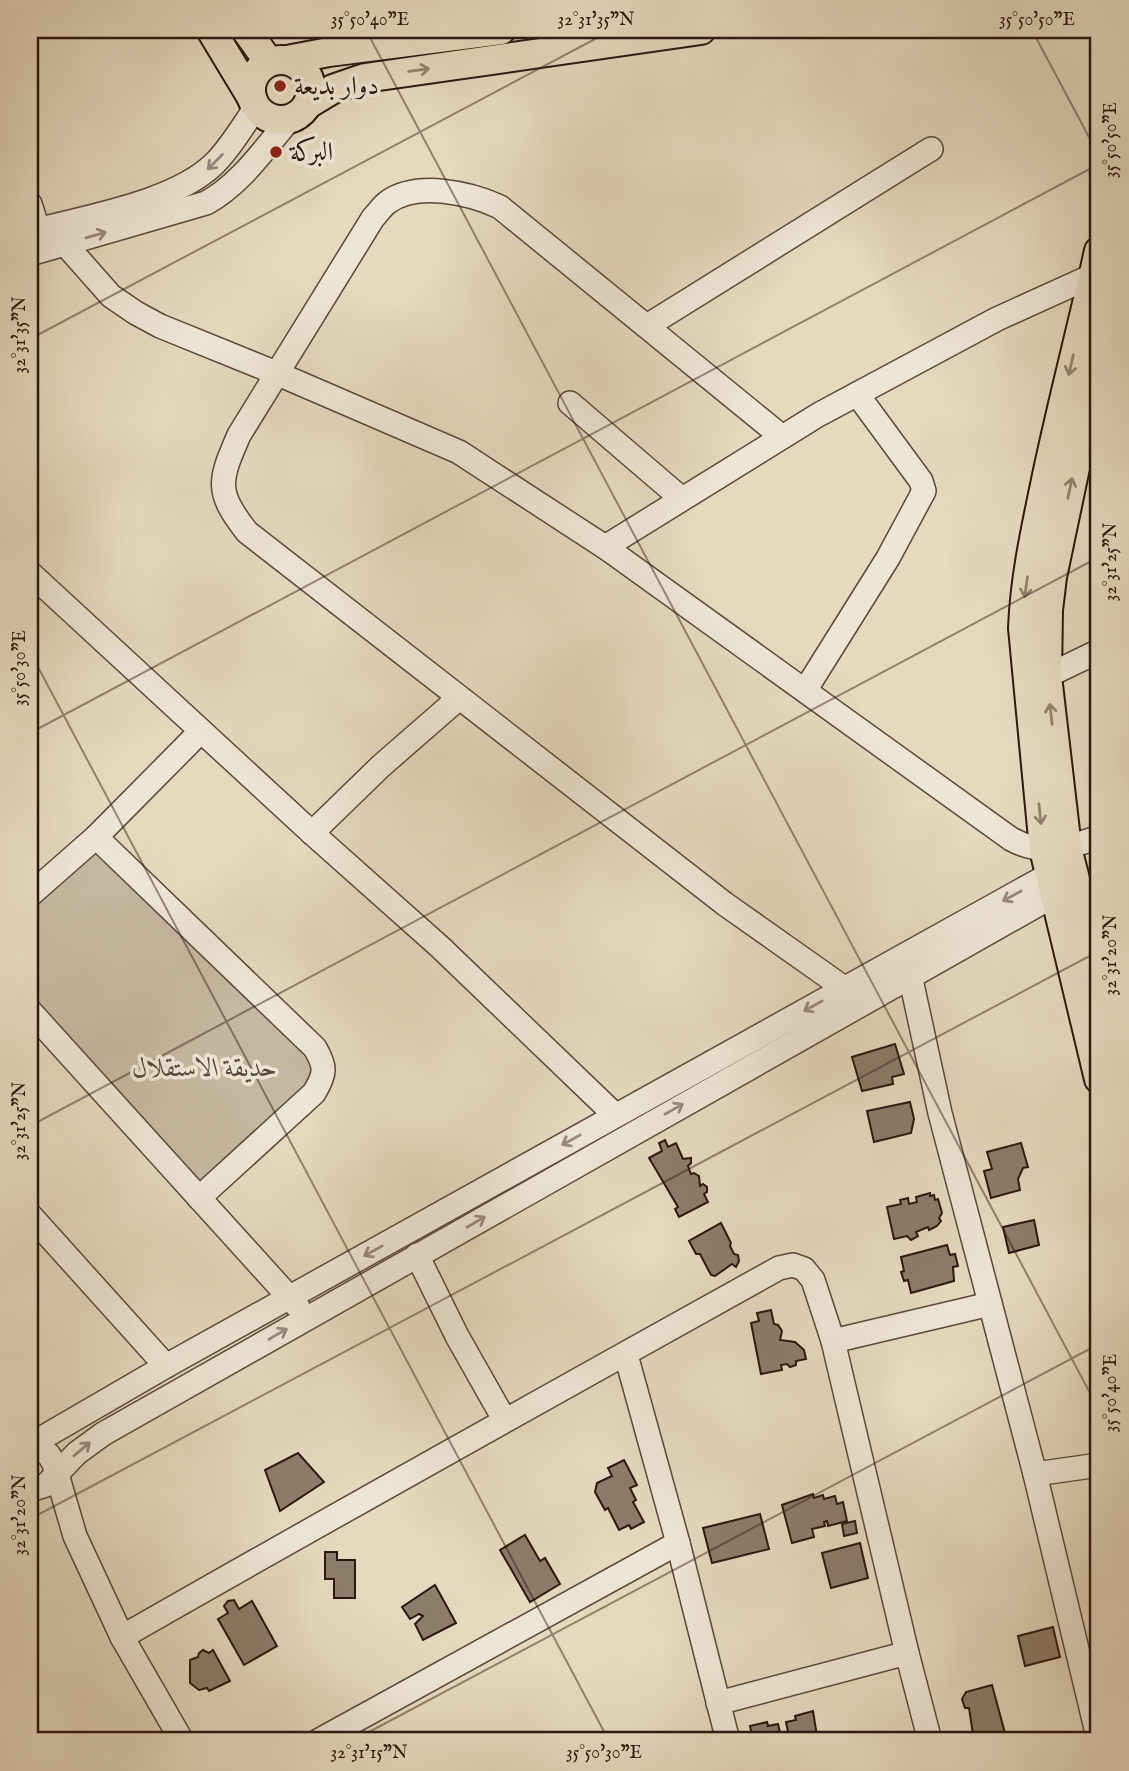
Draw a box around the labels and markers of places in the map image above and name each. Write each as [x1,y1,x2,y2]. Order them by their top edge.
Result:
place label: دوار بديعة [294,70,379,103]
marker: دوار بديعة [272,78,288,94]
place label: البركة [288,135,333,169]
marker: البركة [268,144,284,160]

